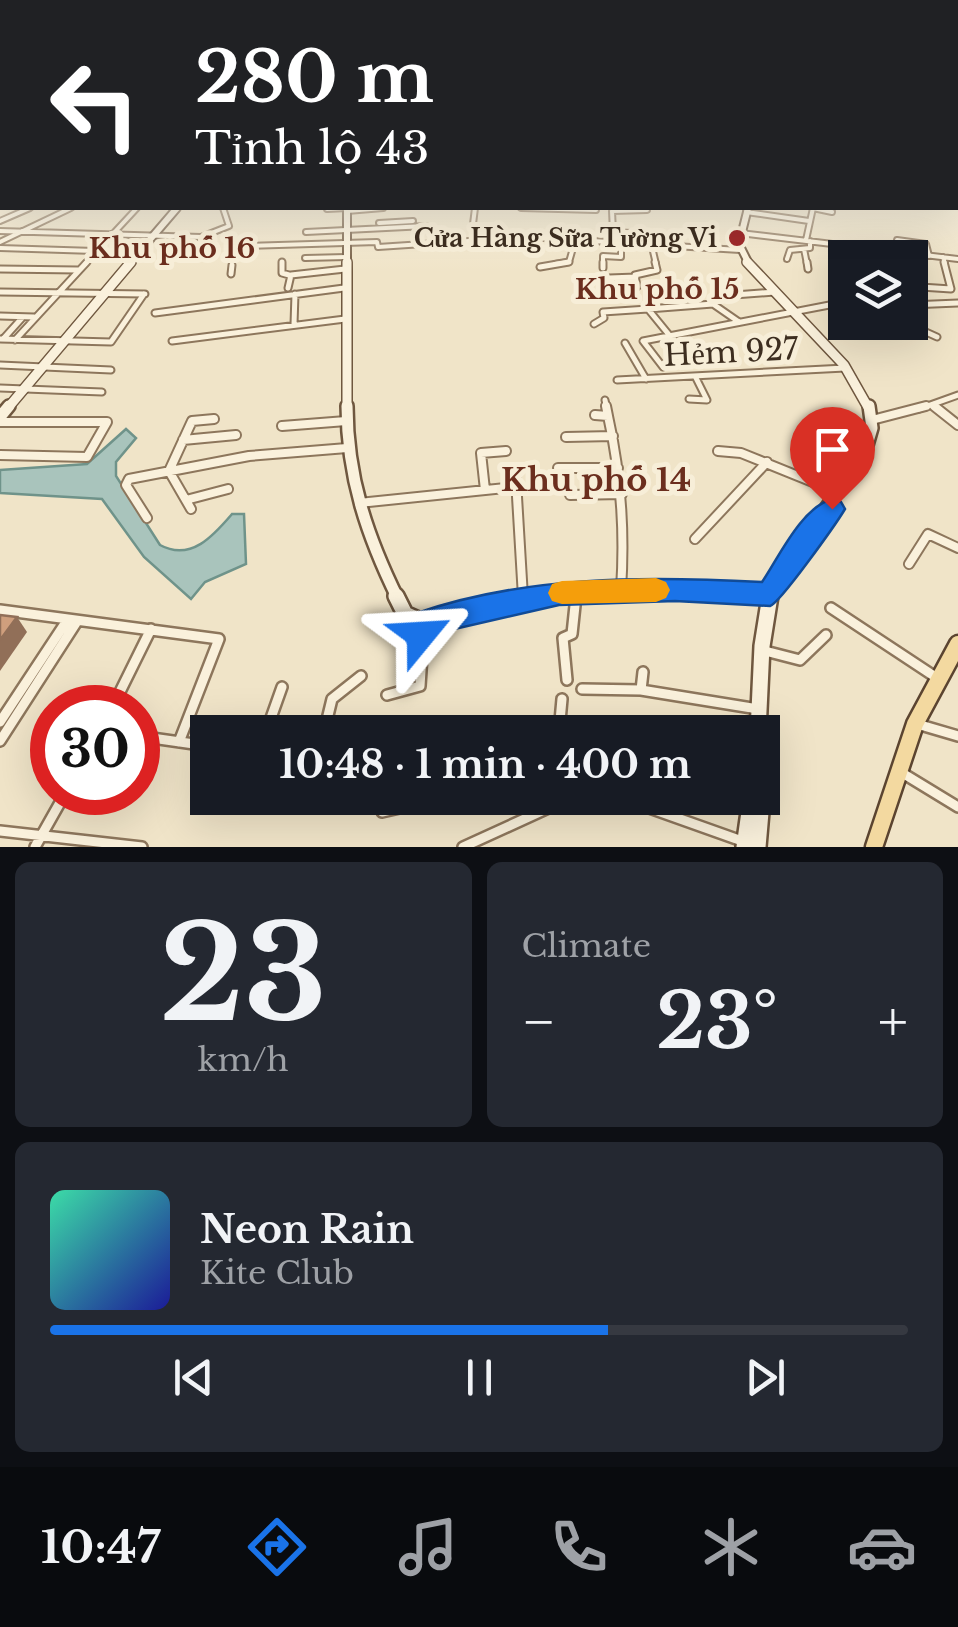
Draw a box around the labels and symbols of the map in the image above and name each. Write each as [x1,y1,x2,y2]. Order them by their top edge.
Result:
place label: Cửa Hàng Sữa Tường Vi [414,223,717,254]
marker: Cửa Hàng Sữa Tường Vi [726,227,748,249]
district label: Khu phố 16 [89,231,255,266]
district label: Khu phố 15 [575,272,739,307]
street label: Hẻm 927 [663,330,800,374]
pin [790,407,875,510]
district label: Khu phố 14 [501,460,691,500]
position arrow [369,583,473,687]
speed limit sign: 30 [30,685,160,815]

